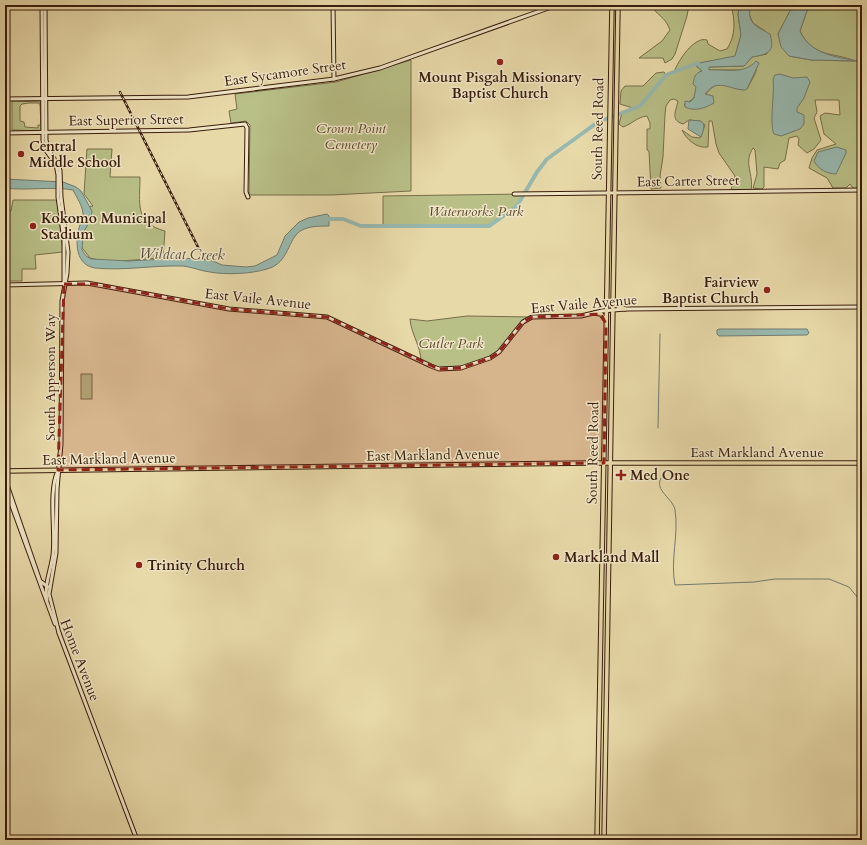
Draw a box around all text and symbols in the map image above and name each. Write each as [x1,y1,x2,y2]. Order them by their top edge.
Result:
street label: East Sycamore Street [223,55,348,91]
marker: Mount Pisgah Missionary Baptist Church [495,57,505,67]
place label: Mount Pisgah Missionary Baptist Church [418,68,582,103]
street label: South Reed Road [588,77,608,180]
street label: East Superior Street [68,109,184,131]
park label: Crown Point Cemetery [316,119,387,154]
place label: Central Middle School [29,137,121,172]
marker: Central Middle School [16,149,26,159]
street label: East Carter Street [636,171,740,191]
park label: Waterworks Park [428,202,524,221]
place label: Kokomo Municipal Stadium [41,209,166,244]
marker: Kokomo Municipal Stadium [28,221,38,231]
water label: Wildcat Creek [139,243,225,265]
place label: Fairview Baptist Church [662,273,759,308]
street label: East Vaile Avenue [204,284,312,314]
marker: Fairview Baptist Church [762,285,772,295]
street label: East Vaile Avenue [530,290,638,318]
street label: South Apperson Way [41,313,60,441]
park label: Cutler Park [418,334,484,353]
street label: South Reed Road [583,401,603,504]
street label: East Markland Avenue [690,443,824,462]
street label: East Markland Avenue [366,444,500,466]
street label: East Markland Avenue [42,448,176,470]
place label: Med One [630,466,690,485]
marker: Med One [615,469,627,481]
place label: Markland Mall [564,548,659,567]
marker: Markland Mall [551,552,561,562]
place label: Trinity Church [147,556,245,575]
marker: Trinity Church [134,560,144,570]
street label: Home Avenue [56,616,104,704]

